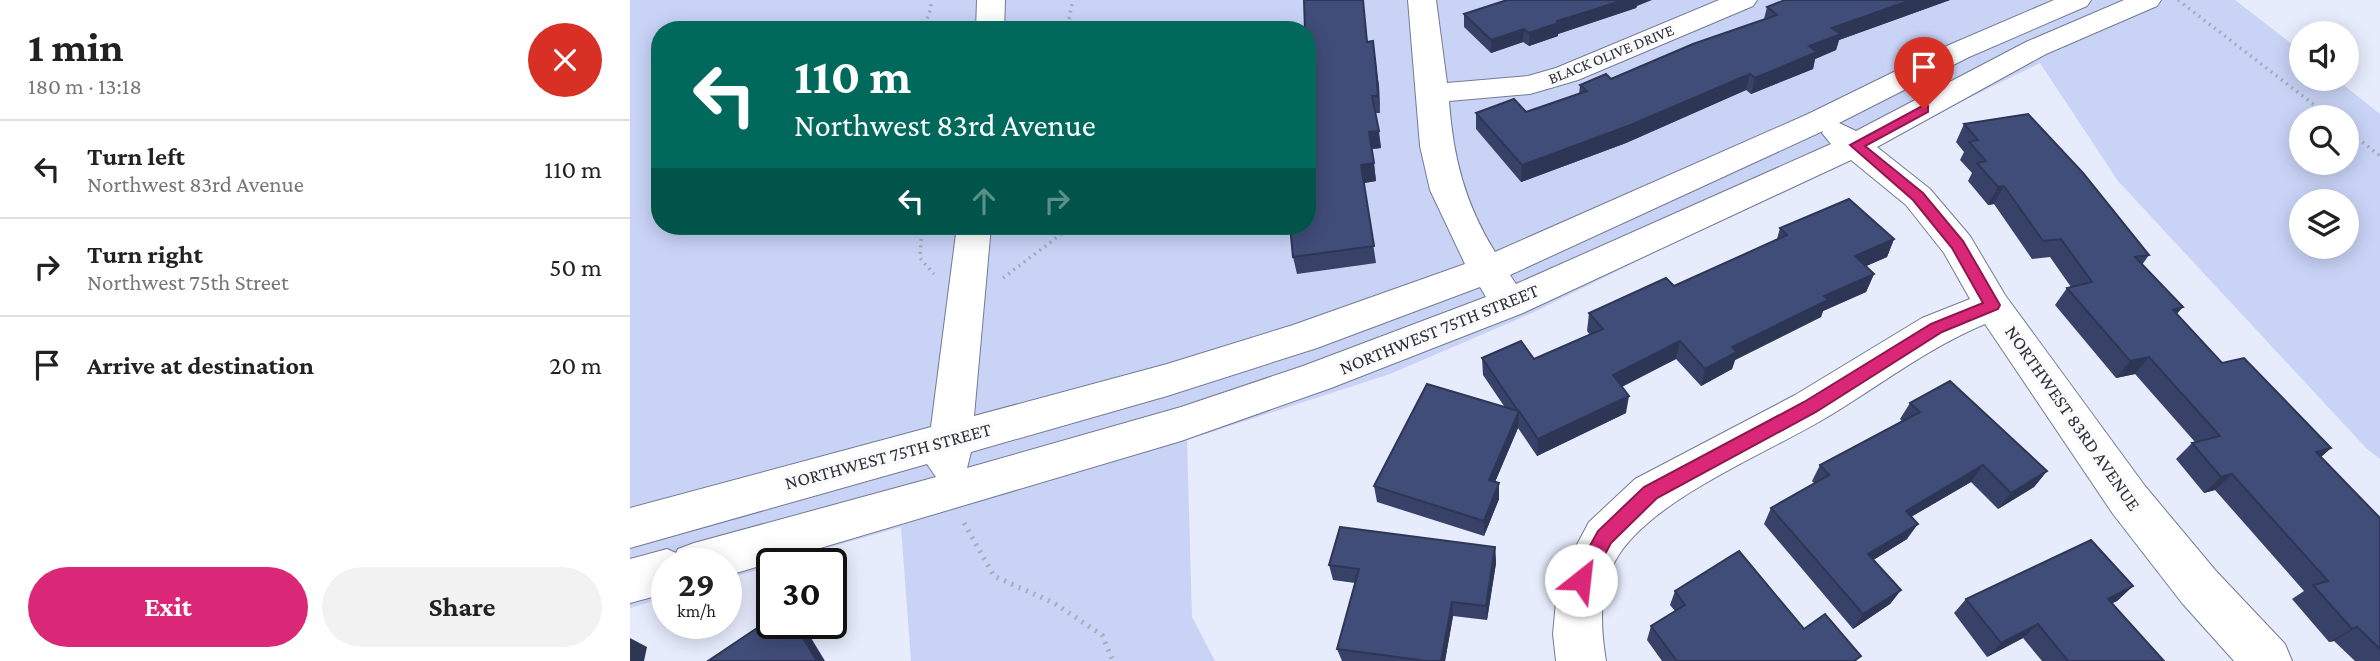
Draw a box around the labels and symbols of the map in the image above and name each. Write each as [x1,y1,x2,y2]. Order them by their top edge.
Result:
street label: BLACK OLIVE DRIVE [1546,21,1677,87]
pin [1894,37,1954,109]
street label: NORTHWEST 75TH STREET [1336,279,1542,379]
street label: NORTHWEST 83RD AVENUE [2001,321,2145,515]
street label: NORTHWEST 75TH STREET [782,418,994,494]
position arrow [1544,543,1618,617]
speed limit sign: 30 [756,548,847,639]

